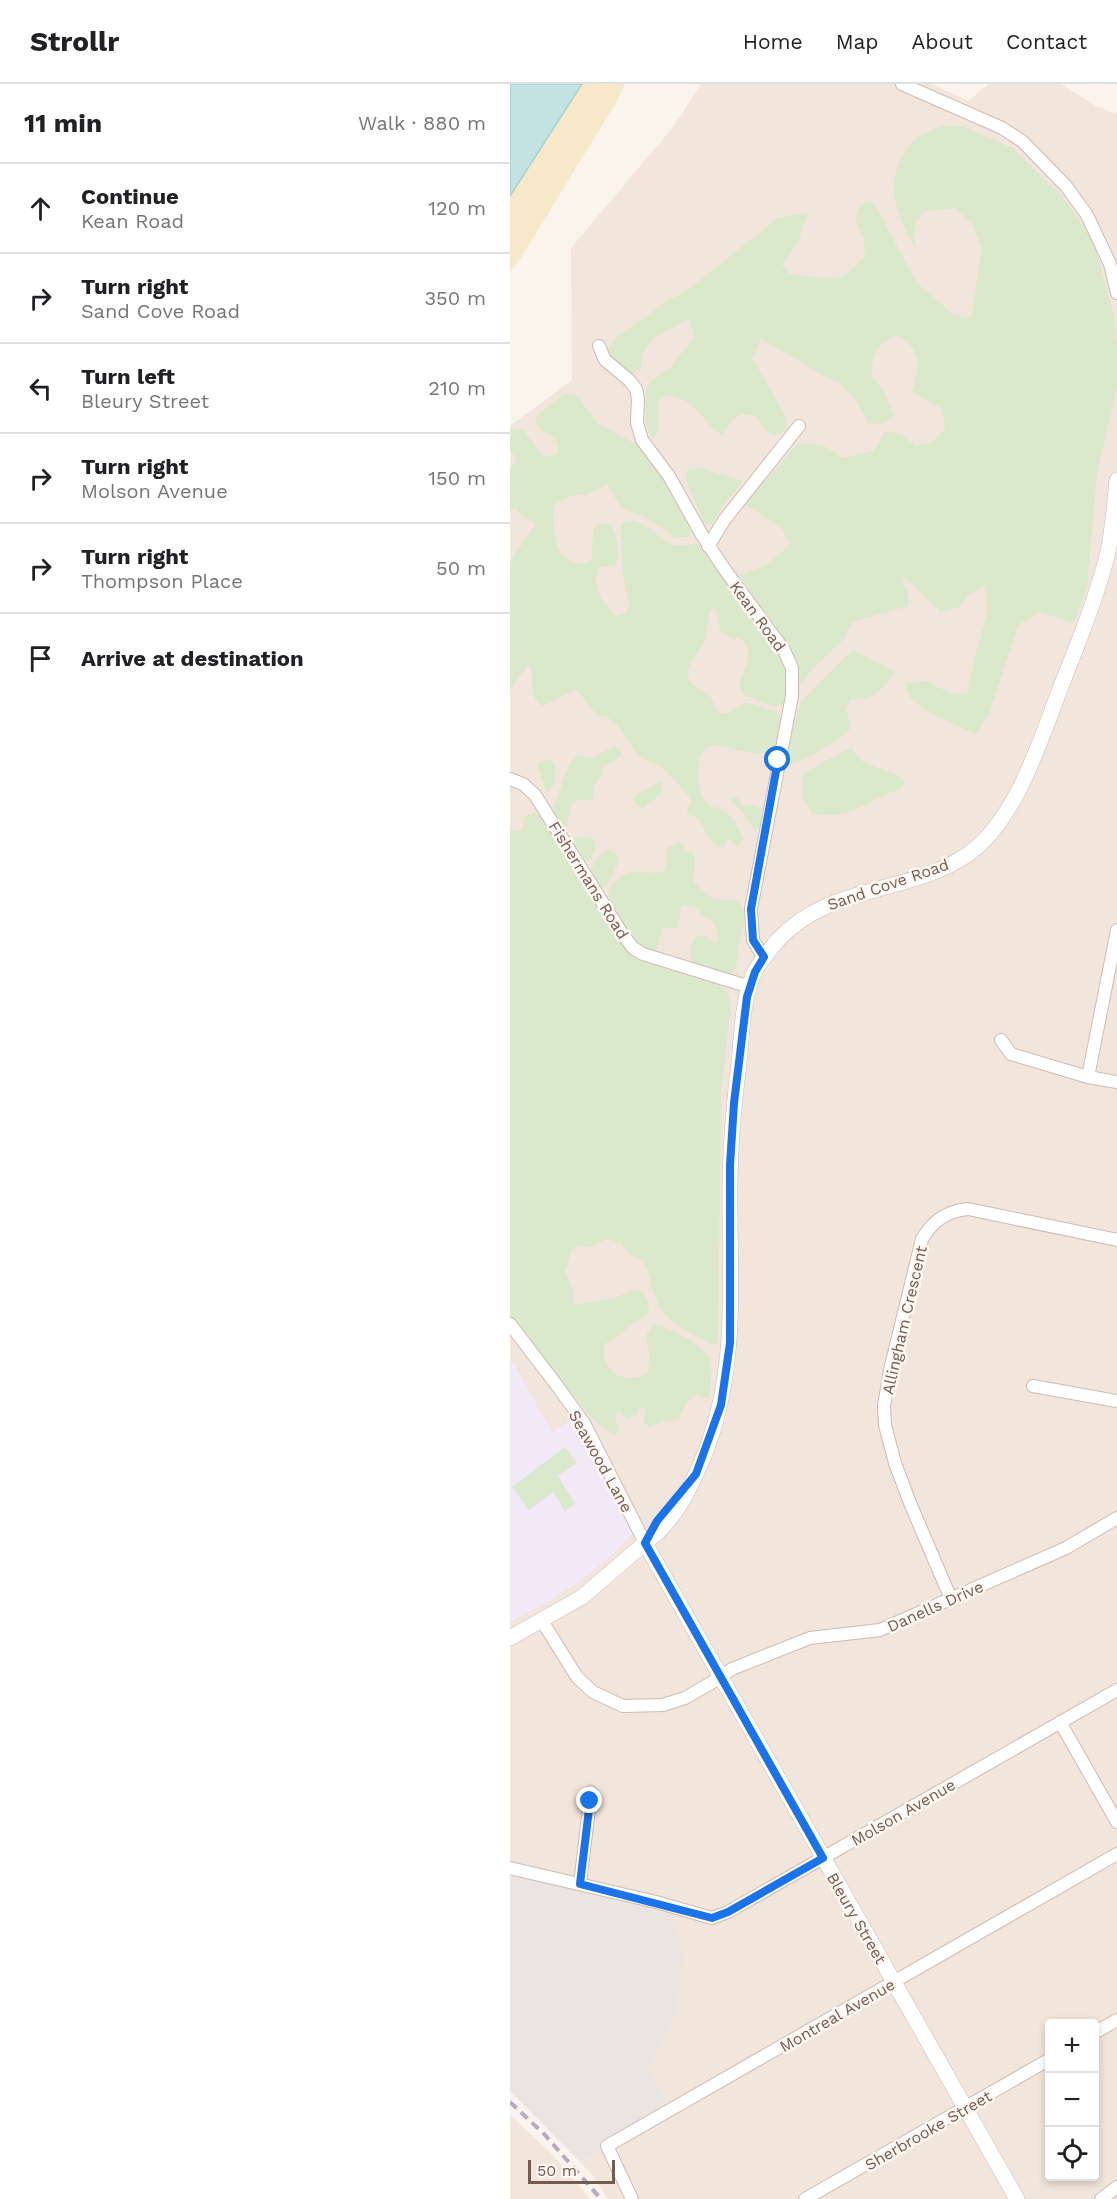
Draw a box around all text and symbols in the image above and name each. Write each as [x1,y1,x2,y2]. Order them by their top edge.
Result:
text: Strollr [30,25,119,58]
text: Home [743,29,803,54]
text: Map [836,29,879,54]
text: About [912,29,973,54]
text: Contact [1006,29,1087,54]
text: 11 min [24,108,102,138]
text: Walk · 880 m [358,111,486,135]
text: Continue [81,184,179,209]
icon: ahead [24,192,57,225]
text: 120 m [428,196,486,220]
text: Kean Road [81,209,184,233]
text: Turn right [81,274,188,299]
icon: right [24,282,57,315]
text: 350 m [424,286,486,310]
text: Sand Cove Road [81,299,240,323]
text: Turn left [81,364,175,389]
icon: left [24,372,57,405]
text: 210 m [428,376,486,400]
text: Bleury Street [81,389,209,413]
text: Turn right [81,454,188,479]
icon: right [24,462,57,495]
text: 150 m [428,466,486,490]
text: Molson Avenue [81,479,228,503]
text: Turn right [81,544,188,569]
icon: right [24,552,57,585]
text: 50 m [436,556,486,580]
text: Thompson Place [81,569,243,593]
street label: Kean Road [726,577,790,655]
icon: arrive [24,642,57,675]
text: Arrive at destination [81,646,304,671]
route start [764,746,790,772]
street label: Fishermans Road [545,818,632,943]
street label: Sand Cove Road [825,855,951,914]
street label: Allingham Crescent [878,1243,931,1396]
street label: Seawood Lane [565,1407,636,1516]
street label: Danells Drive [884,1577,986,1636]
street label: Molson Avenue [848,1775,959,1850]
route end [576,1787,602,1813]
street label: Bleury Street [823,1869,891,1968]
street label: Montreal Avenue [776,1975,898,2056]
map controls [1045,2019,1099,2181]
button: + [1045,2019,1099,2073]
button: − [1045,2073,1099,2127]
street label: Sherbrooke Street [862,2086,995,2174]
button: locate [1045,2127,1099,2181]
scale bar [528,2157,615,2184]
text: 50 m [537,2161,577,2180]

